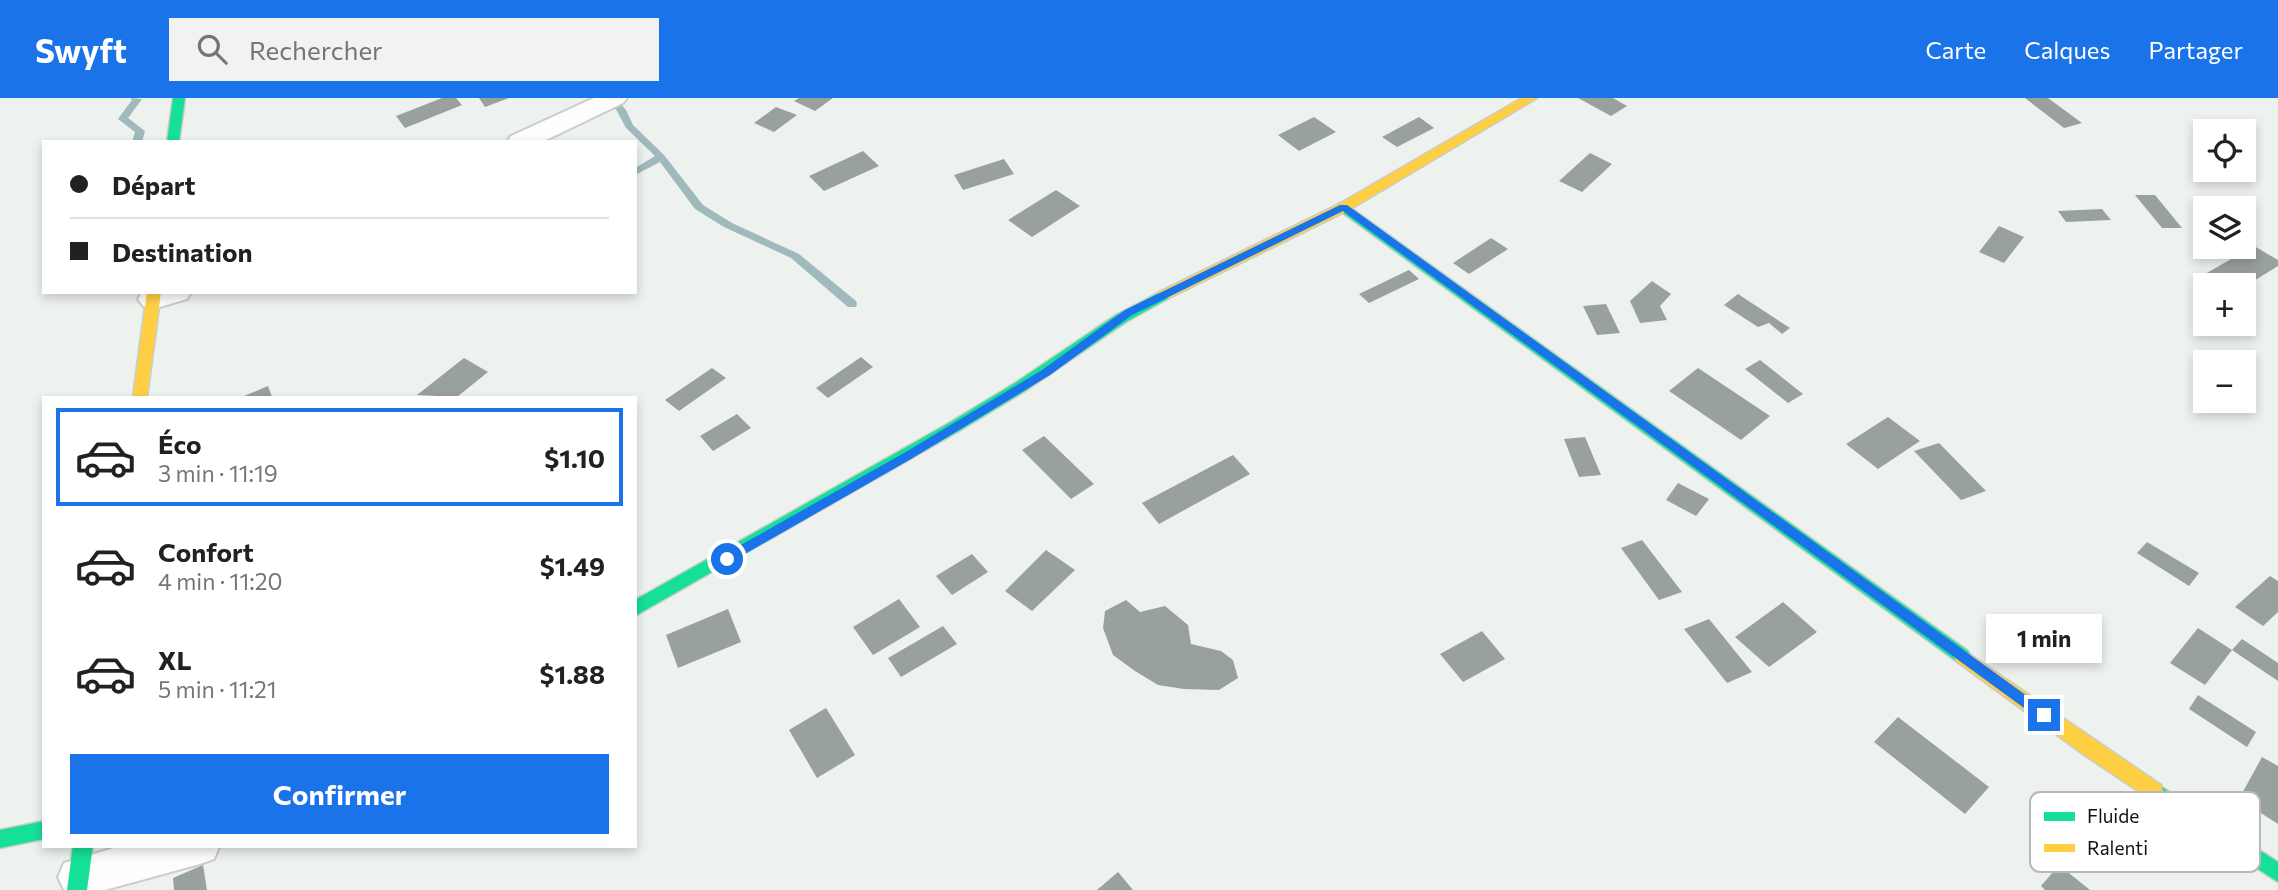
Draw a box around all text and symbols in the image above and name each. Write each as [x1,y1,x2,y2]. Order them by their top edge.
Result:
search box [169,18,659,81]
text: Swyft [35,29,127,70]
icon: search [193,30,231,68]
text: Rechercher [249,34,383,65]
text: Carte [1925,35,1986,64]
text: Calques [2024,35,2110,64]
text: Partager [2148,35,2243,64]
map controls [2193,119,2256,413]
button: locate [2193,119,2256,182]
text: Départ [112,169,196,200]
button: layers [2193,196,2256,259]
text: Destination [112,236,253,267]
button: + [2193,273,2256,336]
button: − [2193,350,2256,413]
icon: car [74,426,137,489]
text: Éco [158,428,202,459]
text: $1.10 [544,442,605,473]
text: 3 min · 11:19 [158,459,278,487]
icon: car [74,534,137,597]
text: Confort [158,536,254,567]
route start [711,543,743,575]
text: $1.49 [540,550,605,581]
text: 4 min · 11:20 [158,567,282,595]
callout: 1 min [1986,614,2102,662]
text: 1 min [2017,624,2071,652]
icon: car [74,642,137,705]
text: XL [158,644,192,675]
text: $1.88 [540,658,605,689]
text: 5 min · 11:21 [158,675,277,703]
route end [2028,699,2060,731]
button: Confirmer [70,754,609,834]
legend [2030,792,2260,872]
text: Fluide [2087,804,2139,827]
text: Ralenti [2087,836,2148,859]

